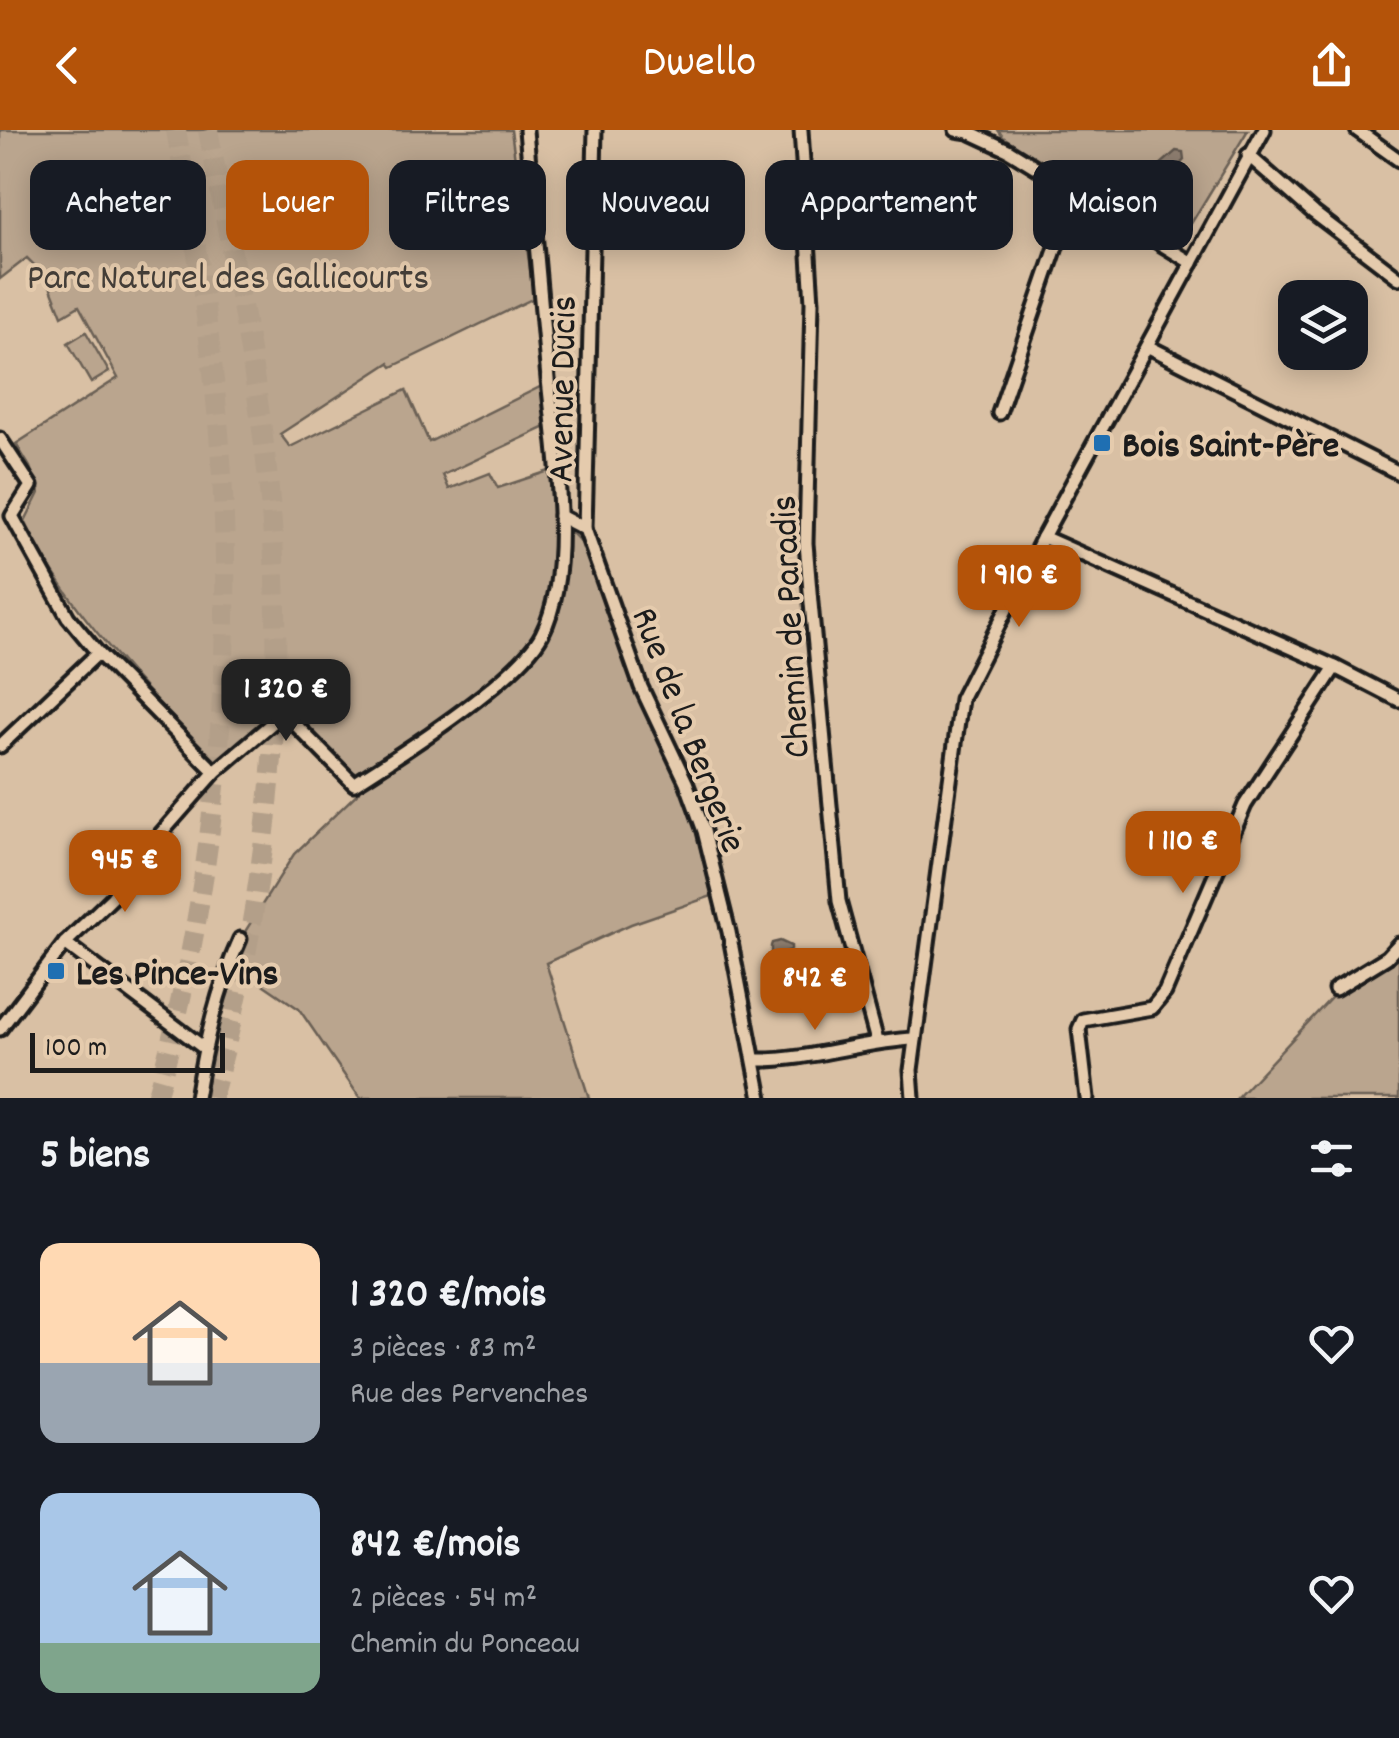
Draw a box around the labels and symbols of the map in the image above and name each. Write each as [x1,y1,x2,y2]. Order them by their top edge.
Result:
park label: Parc Naturel des Gallicourts [27,253,429,308]
street label: Avenue Ducis [536,295,595,483]
place label: Bois Saint-Père [1122,421,1339,476]
marker: Bois Saint-Père [1091,432,1113,454]
street label: Chemin de Paradis [759,494,828,760]
pin: 1 910 € [927,545,1111,630]
street label: Rue de la Bergerie [614,600,758,862]
pin: 1 320 € [194,659,378,744]
pin: 1 110 € [1091,811,1275,896]
pin: 945 € [55,830,195,915]
pin: 842 € [745,948,885,1033]
place label: Les Pince-Vins [76,949,279,1004]
marker: Les Pince-Vins [45,960,67,982]
scale bar [30,1028,225,1073]

